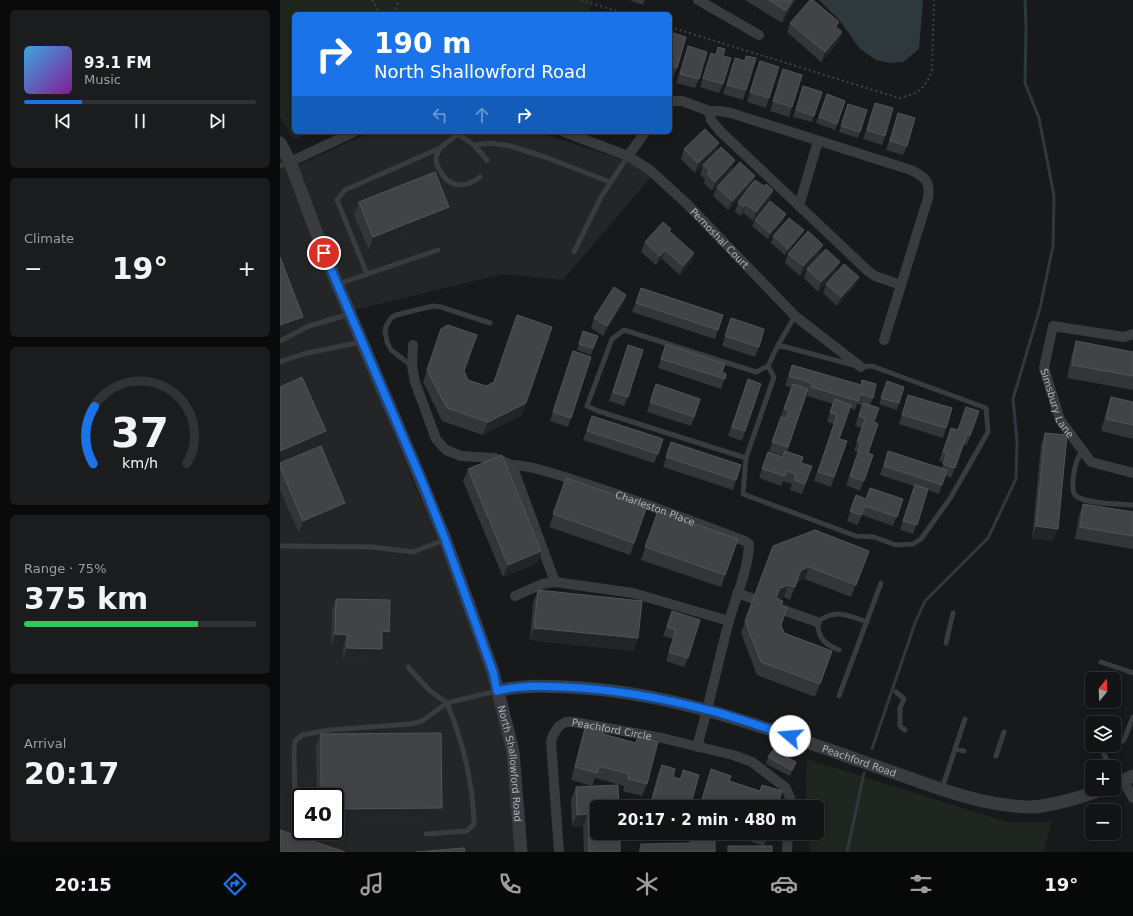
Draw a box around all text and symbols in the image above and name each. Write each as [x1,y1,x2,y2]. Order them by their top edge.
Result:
text: 190 m [374,27,471,60]
icon: right [308,28,360,80]
text: 93.1 FM [84,54,151,72]
text: North Shallowford Road [374,61,586,82]
text: Music [84,72,121,87]
icon: left [429,104,451,126]
icon: ahead [471,104,493,126]
icon: right [513,104,535,126]
icon: previous [52,110,74,132]
icon: pause [129,110,151,132]
icon: next [206,110,228,132]
street label: Pernoshal Court [688,206,751,271]
text: Climate [24,231,74,246]
pin [307,236,341,270]
icon: arrive [313,242,335,264]
text: 19° [112,251,168,286]
text: − [24,256,42,281]
text: + [238,256,256,281]
street label: Simsbury Lane [1038,367,1076,440]
text: 37 [111,408,169,457]
text: km/h [122,455,158,471]
street label: Charleston Place [614,489,697,528]
text: Range · 75% [24,561,107,576]
text: 375 km [24,581,148,616]
north arrow [1085,672,1121,708]
map controls [1085,672,1121,840]
street label: North Shallowford Road [496,704,524,822]
position arrow [769,715,811,757]
button: layers [1085,716,1121,752]
street label: Peachford Circle [571,717,653,742]
text: Arrival [24,736,66,751]
street label: Peachford Road [821,743,898,779]
text: 20:17 [24,756,120,791]
button: + [1085,760,1121,796]
speed limit sign: 40 [292,788,344,840]
button: − [1085,804,1121,840]
text: 20:17 · 2 min · 480 m [617,811,797,829]
icon: directions [221,870,249,898]
icon: music [358,870,386,898]
icon: phone [496,870,524,898]
icon: climate [633,870,661,898]
icon: car [770,870,798,898]
icon: filters [907,870,935,898]
text: 20:15 [55,874,112,895]
text: 19° [1044,874,1078,895]

